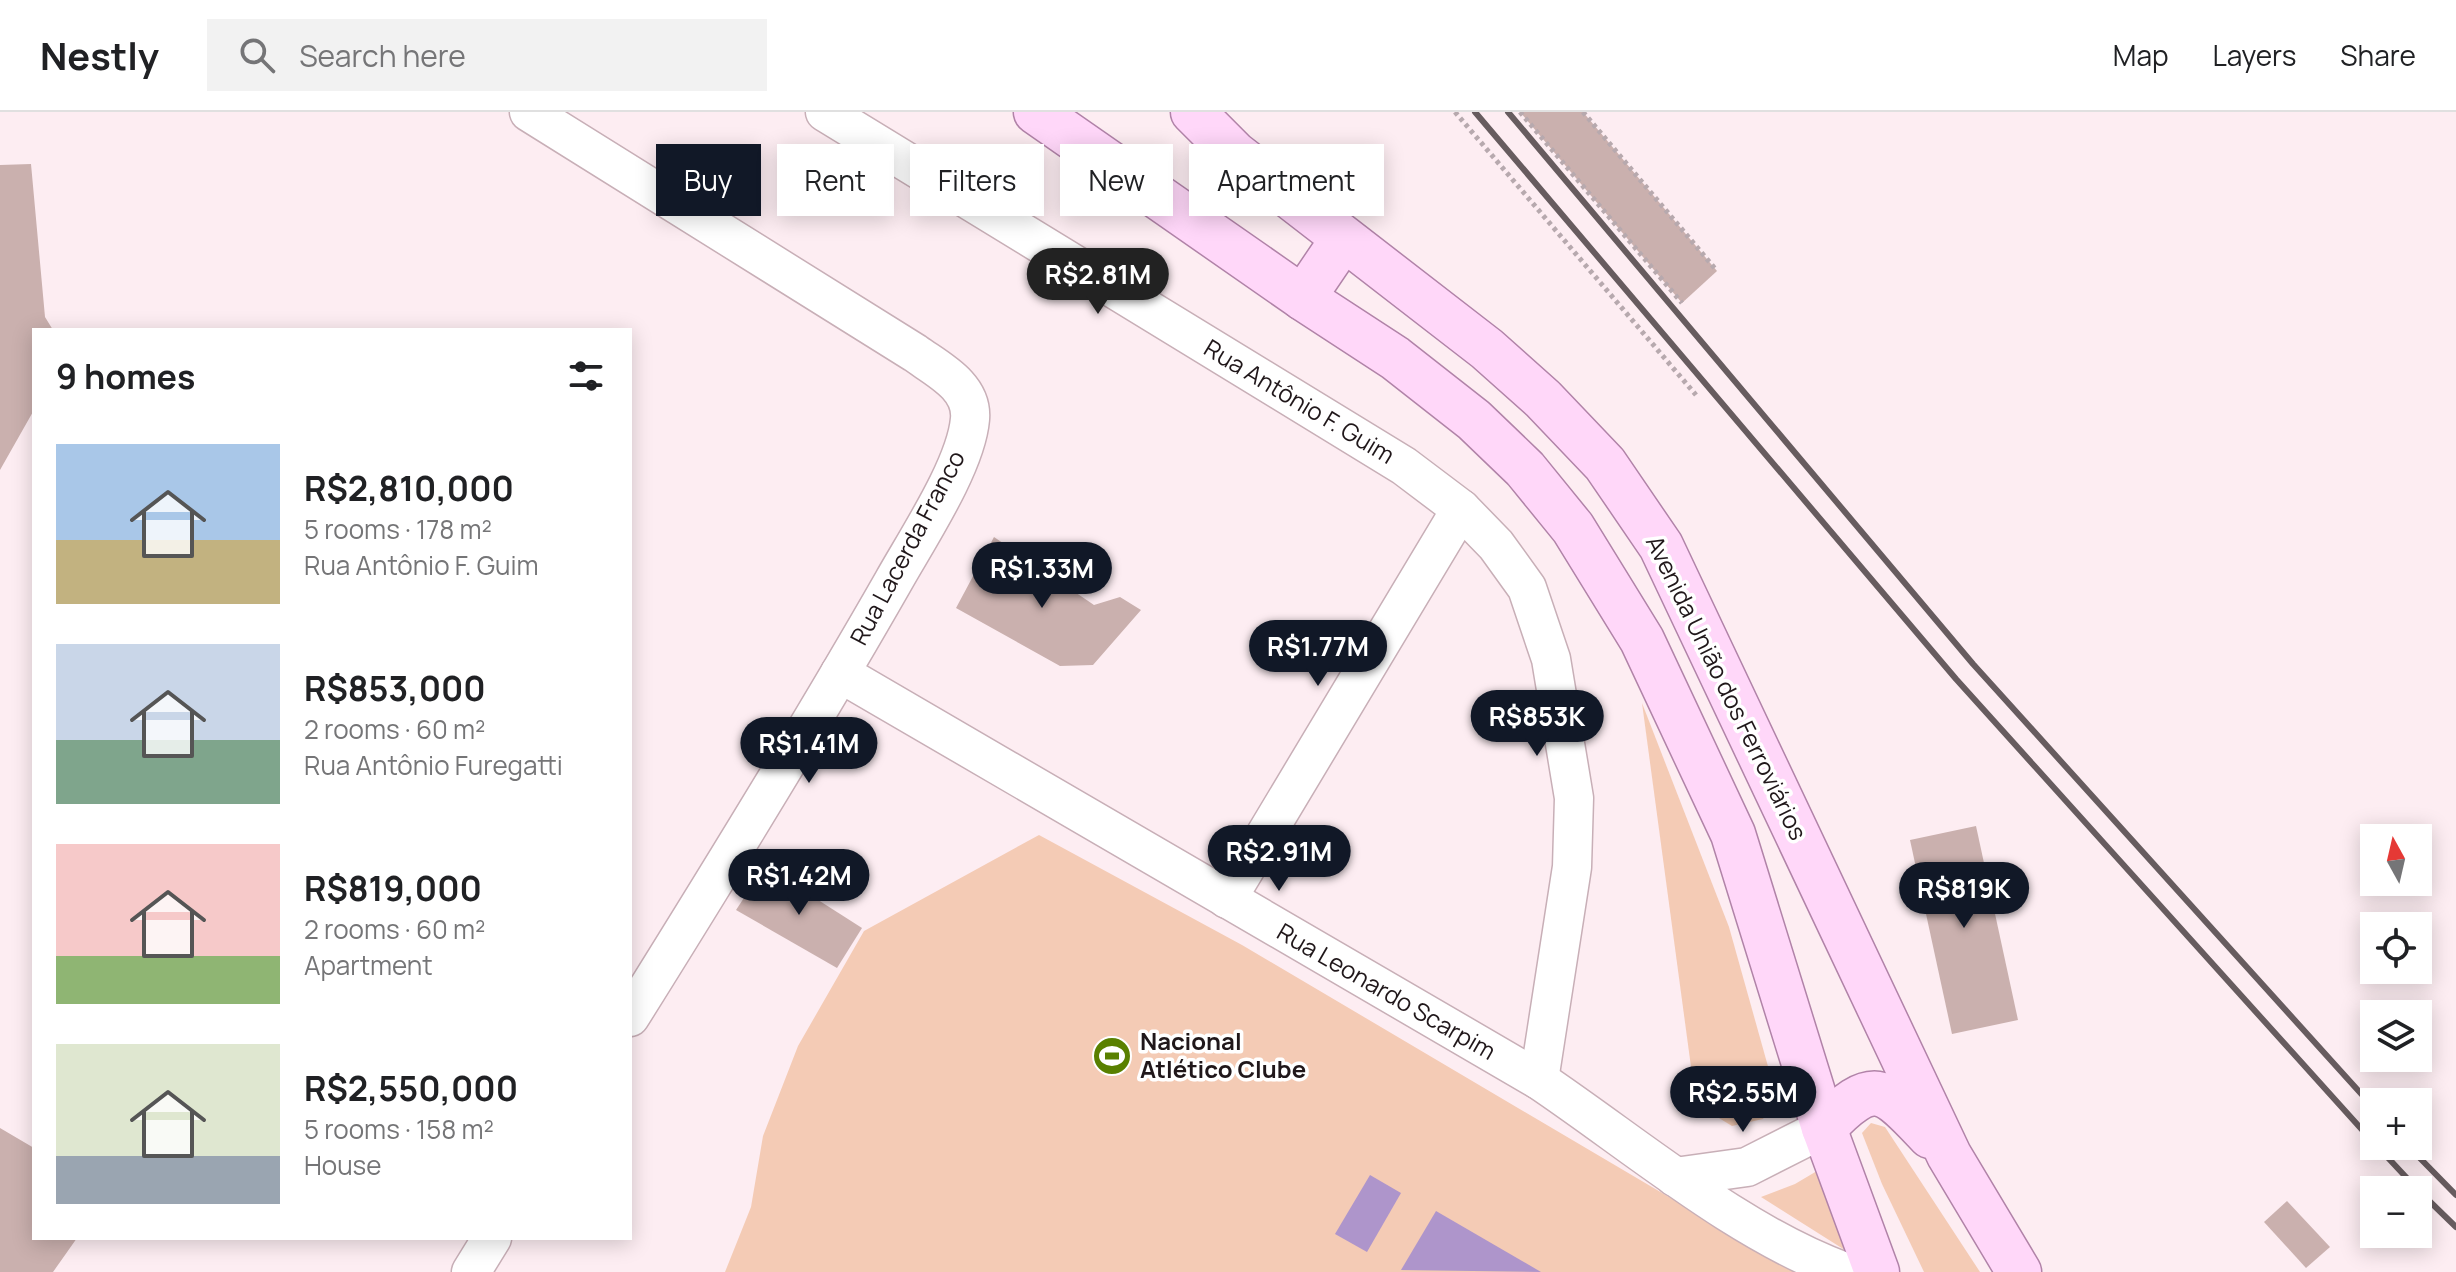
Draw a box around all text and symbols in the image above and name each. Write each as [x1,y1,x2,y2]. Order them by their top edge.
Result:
search box [207,19,767,91]
text: Nestly [40,29,159,81]
icon: search [235,33,279,77]
text: Search here [299,35,466,76]
text: Map [2113,36,2169,74]
text: Layers [2213,36,2296,74]
text: Share [2340,36,2416,74]
chip: Buy [656,144,761,216]
chip: Rent [777,144,894,216]
chip: Filters [910,144,1044,216]
chip: New [1060,144,1173,216]
chip: Apartment [1189,144,1384,216]
pin: R$2.81M [1024,248,1172,316]
text: R$2.81M [1045,256,1151,292]
street label: Rua Antônio F. Guim [1198,331,1401,471]
text: 9 homes [56,353,195,399]
icon: filters [564,354,608,398]
street label: Rua Lacerda Franco [841,444,972,650]
text: R$2,810,000 [304,465,514,511]
icon: home [120,476,216,572]
text: 5 rooms · 178 m² [304,511,492,547]
street label: Avenida União dos Ferroviários [1639,529,1816,845]
pin: R$1.33M [968,542,1116,610]
text: Rua Antônio F. Guim [304,547,539,583]
text: R$1.33M [990,550,1094,586]
pin: R$1.77M [1244,620,1392,688]
text: R$1.77M [1267,628,1369,664]
text: R$853,000 [304,665,486,711]
icon: home [120,676,216,772]
pin: R$853K [1472,690,1602,758]
text: R$853K [1489,698,1585,734]
text: 2 rooms · 60 m² [304,711,486,747]
pin: R$1.41M [735,717,883,785]
text: R$1.41M [758,725,860,761]
text: Rua Antônio Furegatti [304,747,563,783]
north arrow [2360,824,2432,896]
map controls [2360,824,2432,1248]
pin: R$2.91M [1205,825,1353,893]
text: R$2.91M [1226,833,1332,869]
pin: R$1.42M [725,849,873,917]
text: R$1.42M [746,857,852,893]
pin: R$819K [1899,862,2029,930]
text: R$819,000 [304,865,482,911]
text: R$819K [1917,870,2011,906]
icon: home [120,876,216,972]
text: 2 rooms · 60 m² [304,911,486,947]
button: locate [2360,912,2432,984]
street label: Rua Leonardo Scarpim [1271,915,1502,1067]
text: Apartment [304,947,433,983]
button: layers [2360,1000,2432,1072]
place label: Nacional Atlético Clube [1140,1024,1306,1085]
sports icon: Nacional Atlético Clube [1091,1035,1133,1077]
text: R$2,550,000 [304,1065,518,1111]
pin: R$2.55M [1669,1066,1817,1134]
text: R$2.55M [1688,1074,1798,1110]
icon: home [120,1076,216,1172]
button: + [2360,1088,2432,1160]
text: 5 rooms · 158 m² [304,1111,494,1147]
text: House [304,1147,381,1183]
button: − [2360,1176,2432,1248]

